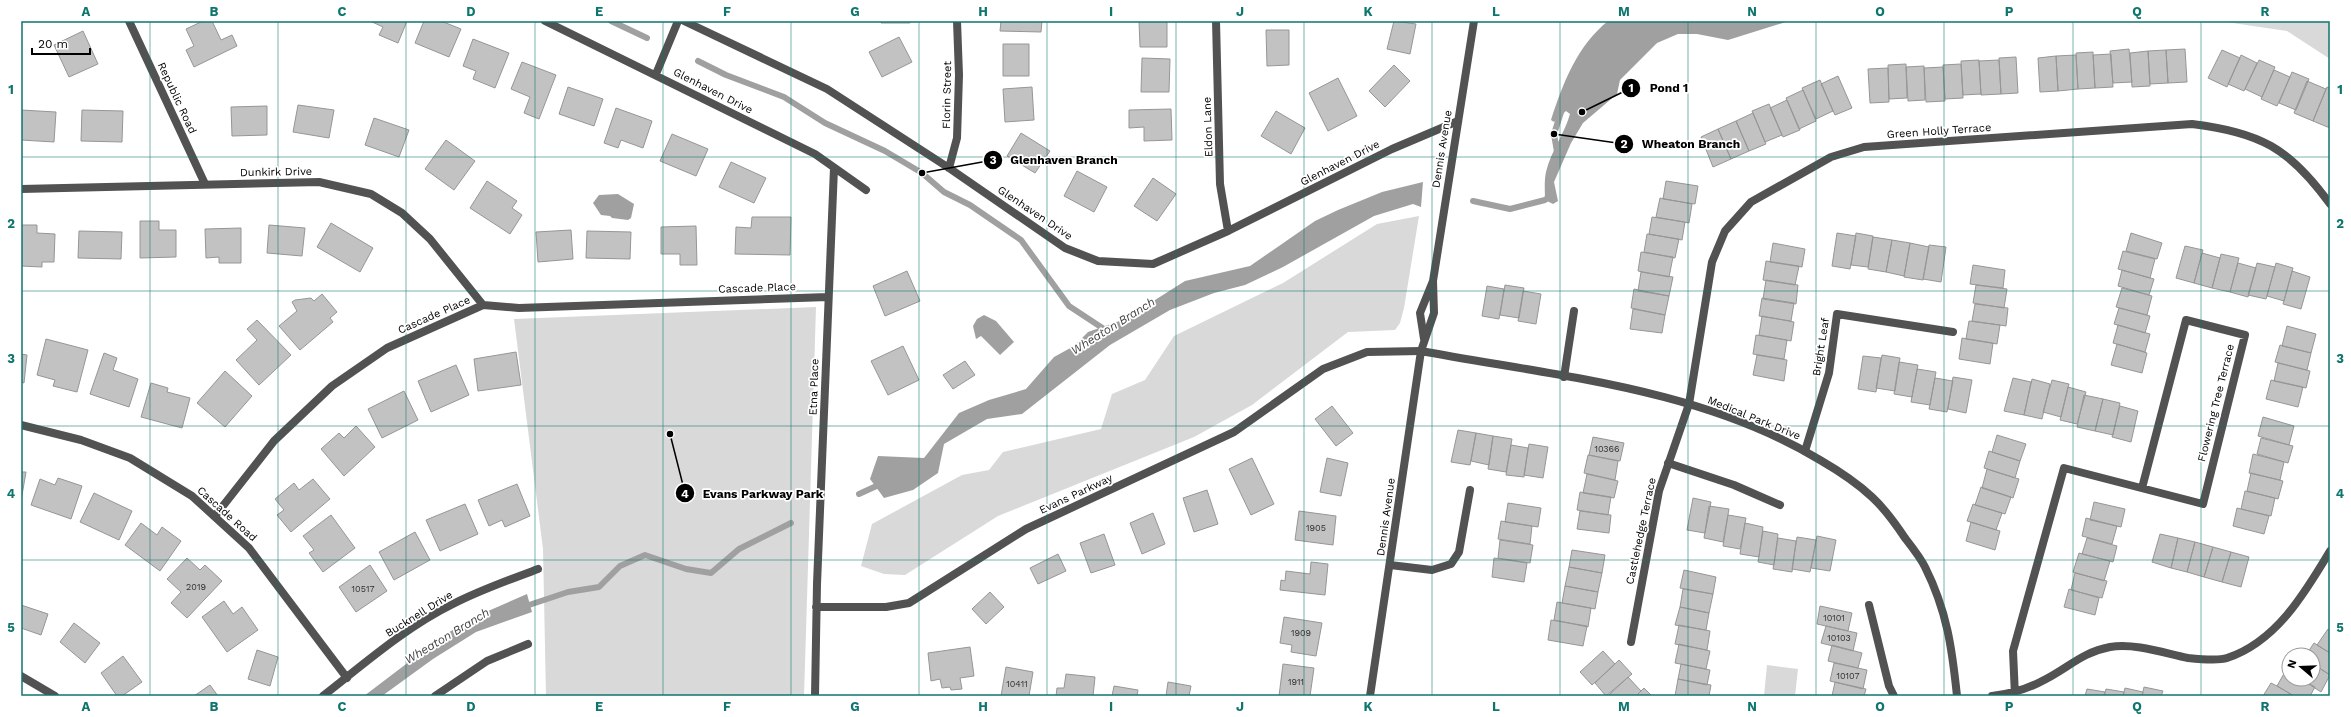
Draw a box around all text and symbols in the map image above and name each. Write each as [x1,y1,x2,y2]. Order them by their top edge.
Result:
text: A [82,4,91,19]
text: B [210,4,219,19]
text: C [338,4,347,19]
text: D [466,4,476,19]
text: E [595,4,603,19]
text: F [723,4,731,19]
text: G [850,4,860,19]
text: H [978,4,988,19]
text: I [1109,4,1113,19]
text: J [1236,4,1244,19]
text: K [1363,4,1373,19]
text: L [1492,4,1500,19]
text: M [1618,4,1630,19]
text: N [1747,4,1757,19]
text: O [1875,4,1885,19]
text: P [2005,4,2014,19]
text: Q [2132,4,2142,19]
text: R [2261,4,2270,19]
scale bar [32,30,90,56]
text: 20 m [38,37,68,51]
street label: Republic Road [155,60,199,136]
street label: Florin Street [940,61,954,129]
street label: Glenhaven Drive [671,65,755,117]
callout: Pond 1 [1621,76,1696,100]
text: 1 [1628,81,1634,95]
text: Pond 1 [1650,81,1688,95]
text: 1 [8,82,14,97]
text: 1 [2337,82,2343,97]
street label: Eldon Lane [1200,97,1216,157]
street label: Dennis Avenue [1429,109,1455,189]
street label: Green Holly Terrace [1886,121,1992,141]
callout: Wheaton Branch [1614,132,1749,156]
street label: Glenhaven Drive [1298,137,1382,189]
text: 2 [1620,137,1628,151]
text: Wheaton Branch [1642,137,1740,151]
callout: Glenhaven Branch [983,148,1126,172]
text: 3 [989,153,997,167]
text: Glenhaven Branch [1010,153,1118,167]
street label: Dunkirk Drive [240,165,312,179]
street label: Glenhaven Drive [995,183,1075,243]
text: 2 [7,216,15,231]
text: 2 [2336,216,2344,231]
street label: Cascade Place [718,280,796,296]
street label: Cascade Place [396,293,472,337]
water label: Wheaton Branch [1068,295,1158,357]
street label: Bright Leaf [1810,316,1832,377]
street label: Flowering Tree Terrace [2195,343,2237,463]
text: 3 [7,351,15,366]
text: 3 [2336,351,2344,366]
street label: Etna Place [807,358,821,416]
street label: Medical Park Drive [1706,393,1802,443]
house number: 10366 [1594,444,1620,454]
street label: Evans Parkway [1037,471,1115,517]
street label: Castlehedge Terrace [1623,476,1659,586]
street label: Dennis Avenue [1374,477,1398,557]
callout: Evans Parkway Park [675,481,832,505]
street label: Cascade Road [194,484,260,544]
text: 4 [7,486,16,501]
text: 4 [2336,486,2345,501]
text: 4 [681,487,689,501]
text: Evans Parkway Park [703,487,824,501]
house number: 1905 [1306,523,1326,533]
house number: 2019 [186,582,206,592]
house number: 10517 [352,584,374,594]
street label: Bucknell Drive [383,588,455,640]
water label: Wheaton Branch [402,605,492,667]
house number: 10101 [1823,613,1845,623]
text: 5 [7,620,15,635]
text: 5 [2336,620,2344,635]
house number: 1909 [1291,628,1311,638]
house number: 10103 [1827,633,1851,643]
north arrow [2281,647,2321,687]
text: N [2285,658,2299,670]
house number: 10107 [1836,671,1860,681]
house number: 1911 [1288,677,1304,687]
house number: 10411 [1006,679,1028,689]
text: A [82,699,91,714]
text: B [210,699,219,714]
text: C [338,699,347,714]
text: D [466,699,476,714]
text: E [595,699,603,714]
text: F [723,699,731,714]
text: G [850,699,860,714]
text: H [978,699,988,714]
text: I [1109,699,1113,714]
text: J [1236,699,1244,714]
text: K [1363,699,1373,714]
text: L [1492,699,1500,714]
text: M [1618,699,1630,714]
text: N [1747,699,1757,714]
text: O [1875,699,1885,714]
text: P [2005,699,2014,714]
text: Q [2132,699,2142,714]
text: R [2261,699,2270,714]

